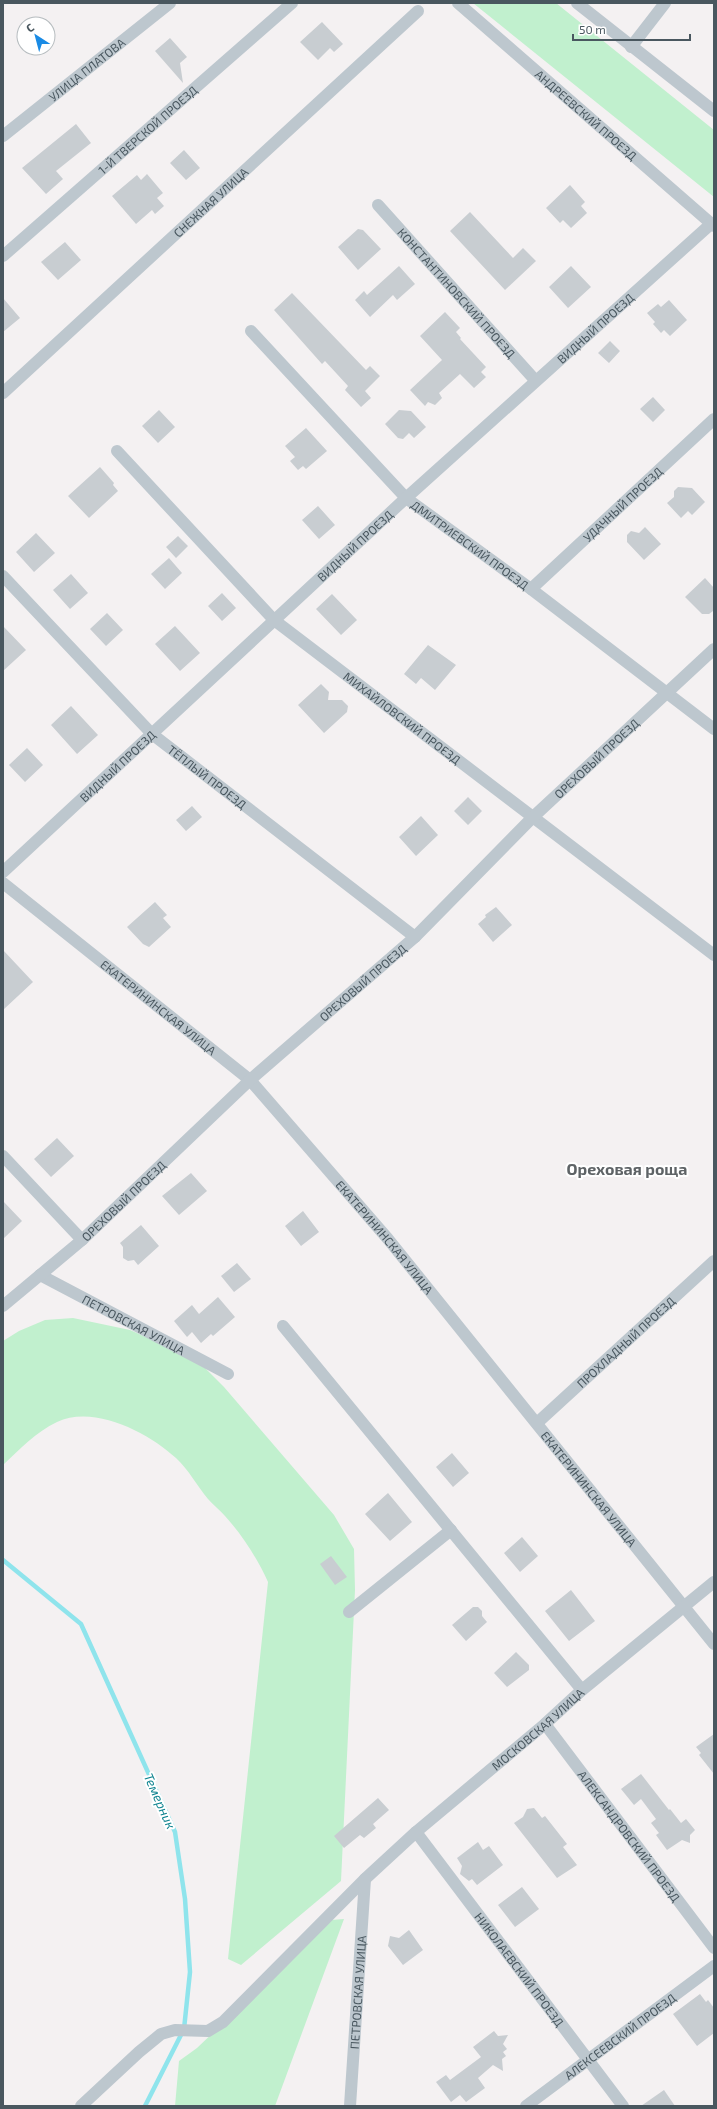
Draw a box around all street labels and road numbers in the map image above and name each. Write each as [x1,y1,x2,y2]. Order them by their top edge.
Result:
street label: УЛИЦА ПЛАТОВА [46,35,128,104]
street label: АНДРЕЕВСКИЙ ПРОЕЗД [533,67,640,163]
street label: 1-Й ТВЕРСКОЙ ПРОЕЗД [95,82,200,177]
street label: СНЕЖНАЯ УЛИЦА [170,164,251,240]
street label: КОНСТАНТИНОВСКИЙ ПРОЕЗД [395,225,519,361]
street label: ВИДНЫЙ ПРОЕЗД [554,290,636,366]
street label: УДАЧНЫЙ ПРОЕЗД [580,464,665,544]
street label: ДМИТРИЕВСКИЙ ПРОЕЗД [409,497,531,592]
street label: ВИДНЫЙ ПРОЕЗД [314,507,396,584]
street label: МИХАЙЛОВСКИЙ ПРОЕЗД [341,669,464,767]
street label: ОРЕХОВЫЙ ПРОЕЗД [551,716,642,801]
street label: ВИДНЫЙ ПРОЕЗД [77,727,158,804]
street label: ТЁПЛЫЙ ПРОЕЗД [165,742,249,811]
street label: ОРЕХОВЫЙ ПРОЕЗД [316,941,409,1024]
street label: ЕКАТЕРИНИНСКАЯ УЛИЦА [98,957,220,1058]
street label: ОРЕХОВЫЙ ПРОЕЗД [78,1157,168,1244]
street label: ЕКАТЕРИНИНСКАЯ УЛИЦА [333,1177,437,1297]
street label: ПЕТРОВСКАЯ УЛИЦА [80,1292,188,1357]
street label: ПРОХЛАДНЫЙ ПРОЕЗД [574,1294,677,1390]
street label: ЕКАТЕРИНИНСКАЯ УЛИЦА [538,1428,640,1550]
street label: МОСКОВСКАЯ УЛИЦА [489,1685,587,1773]
street label: АЛЕКСАНДРОВСКИЙ ПРОЕЗД [575,1767,683,1904]
street label: НИКОЛАЕВСКИЙ ПРОЕЗД [472,1910,567,2029]
street label: ПЕТРОВСКАЯ УЛИЦА [347,1934,368,2050]
street label: АЛЕКСЕЕВСКИЙ ПРОЕЗД [562,1990,678,2082]

